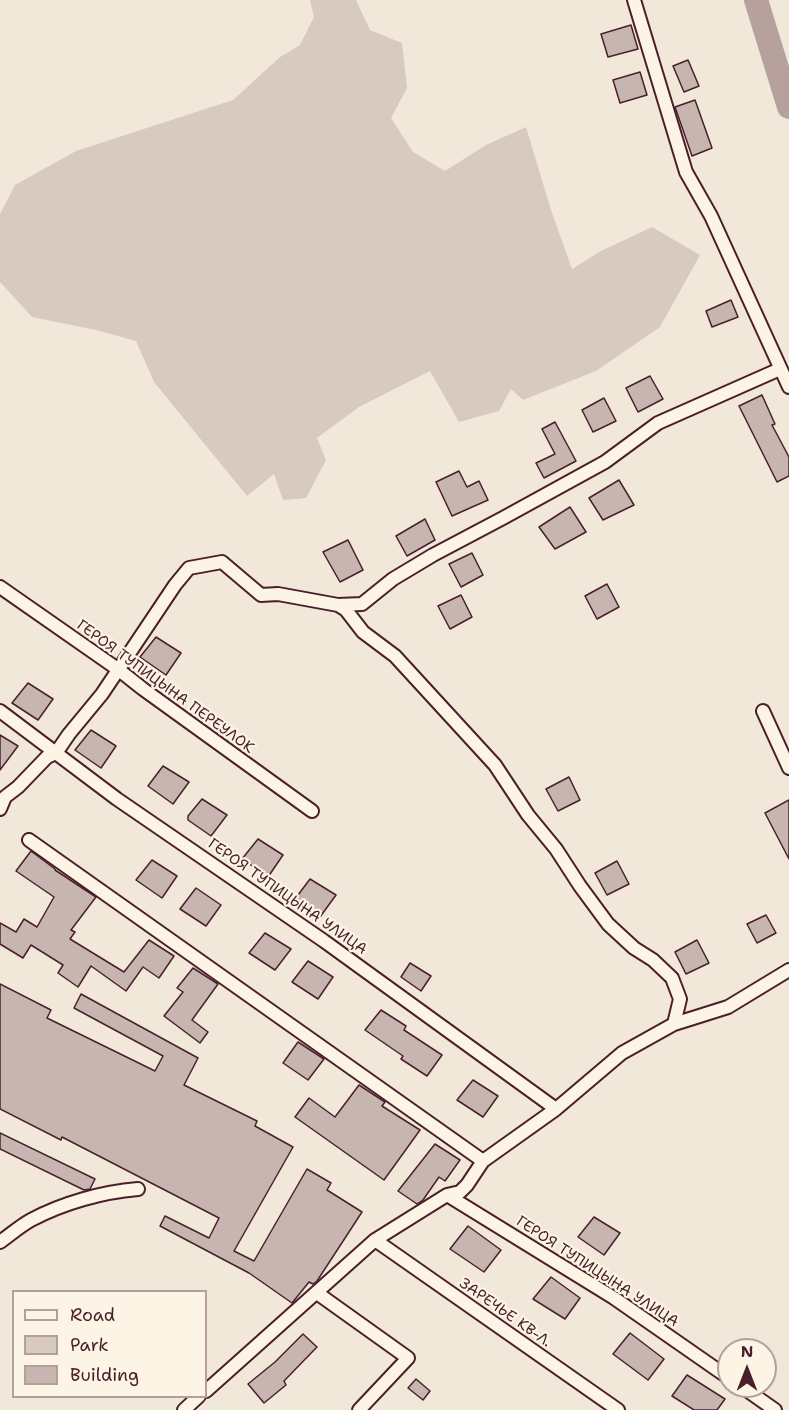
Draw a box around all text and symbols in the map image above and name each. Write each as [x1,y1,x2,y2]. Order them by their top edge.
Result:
street label: ГЕРОЯ ТУПИЦЫНА ПЕРЕУЛОК [73,616,257,758]
street label: ГЕРОЯ ТУПИЦЫНА УЛИЦА [204,835,370,959]
street label: ГЕРОЯ ТУПИЦЫНА УЛИЦА [512,1213,682,1331]
street label: ЗАРЕЧЬЕ КВ-Л. [456,1275,554,1351]
legend [12,1290,207,1398]
text: Road [70,1303,115,1327]
text: Park [70,1333,109,1357]
north arrow [717,1338,777,1398]
text: N [741,1341,753,1362]
text: Building [70,1363,139,1387]

